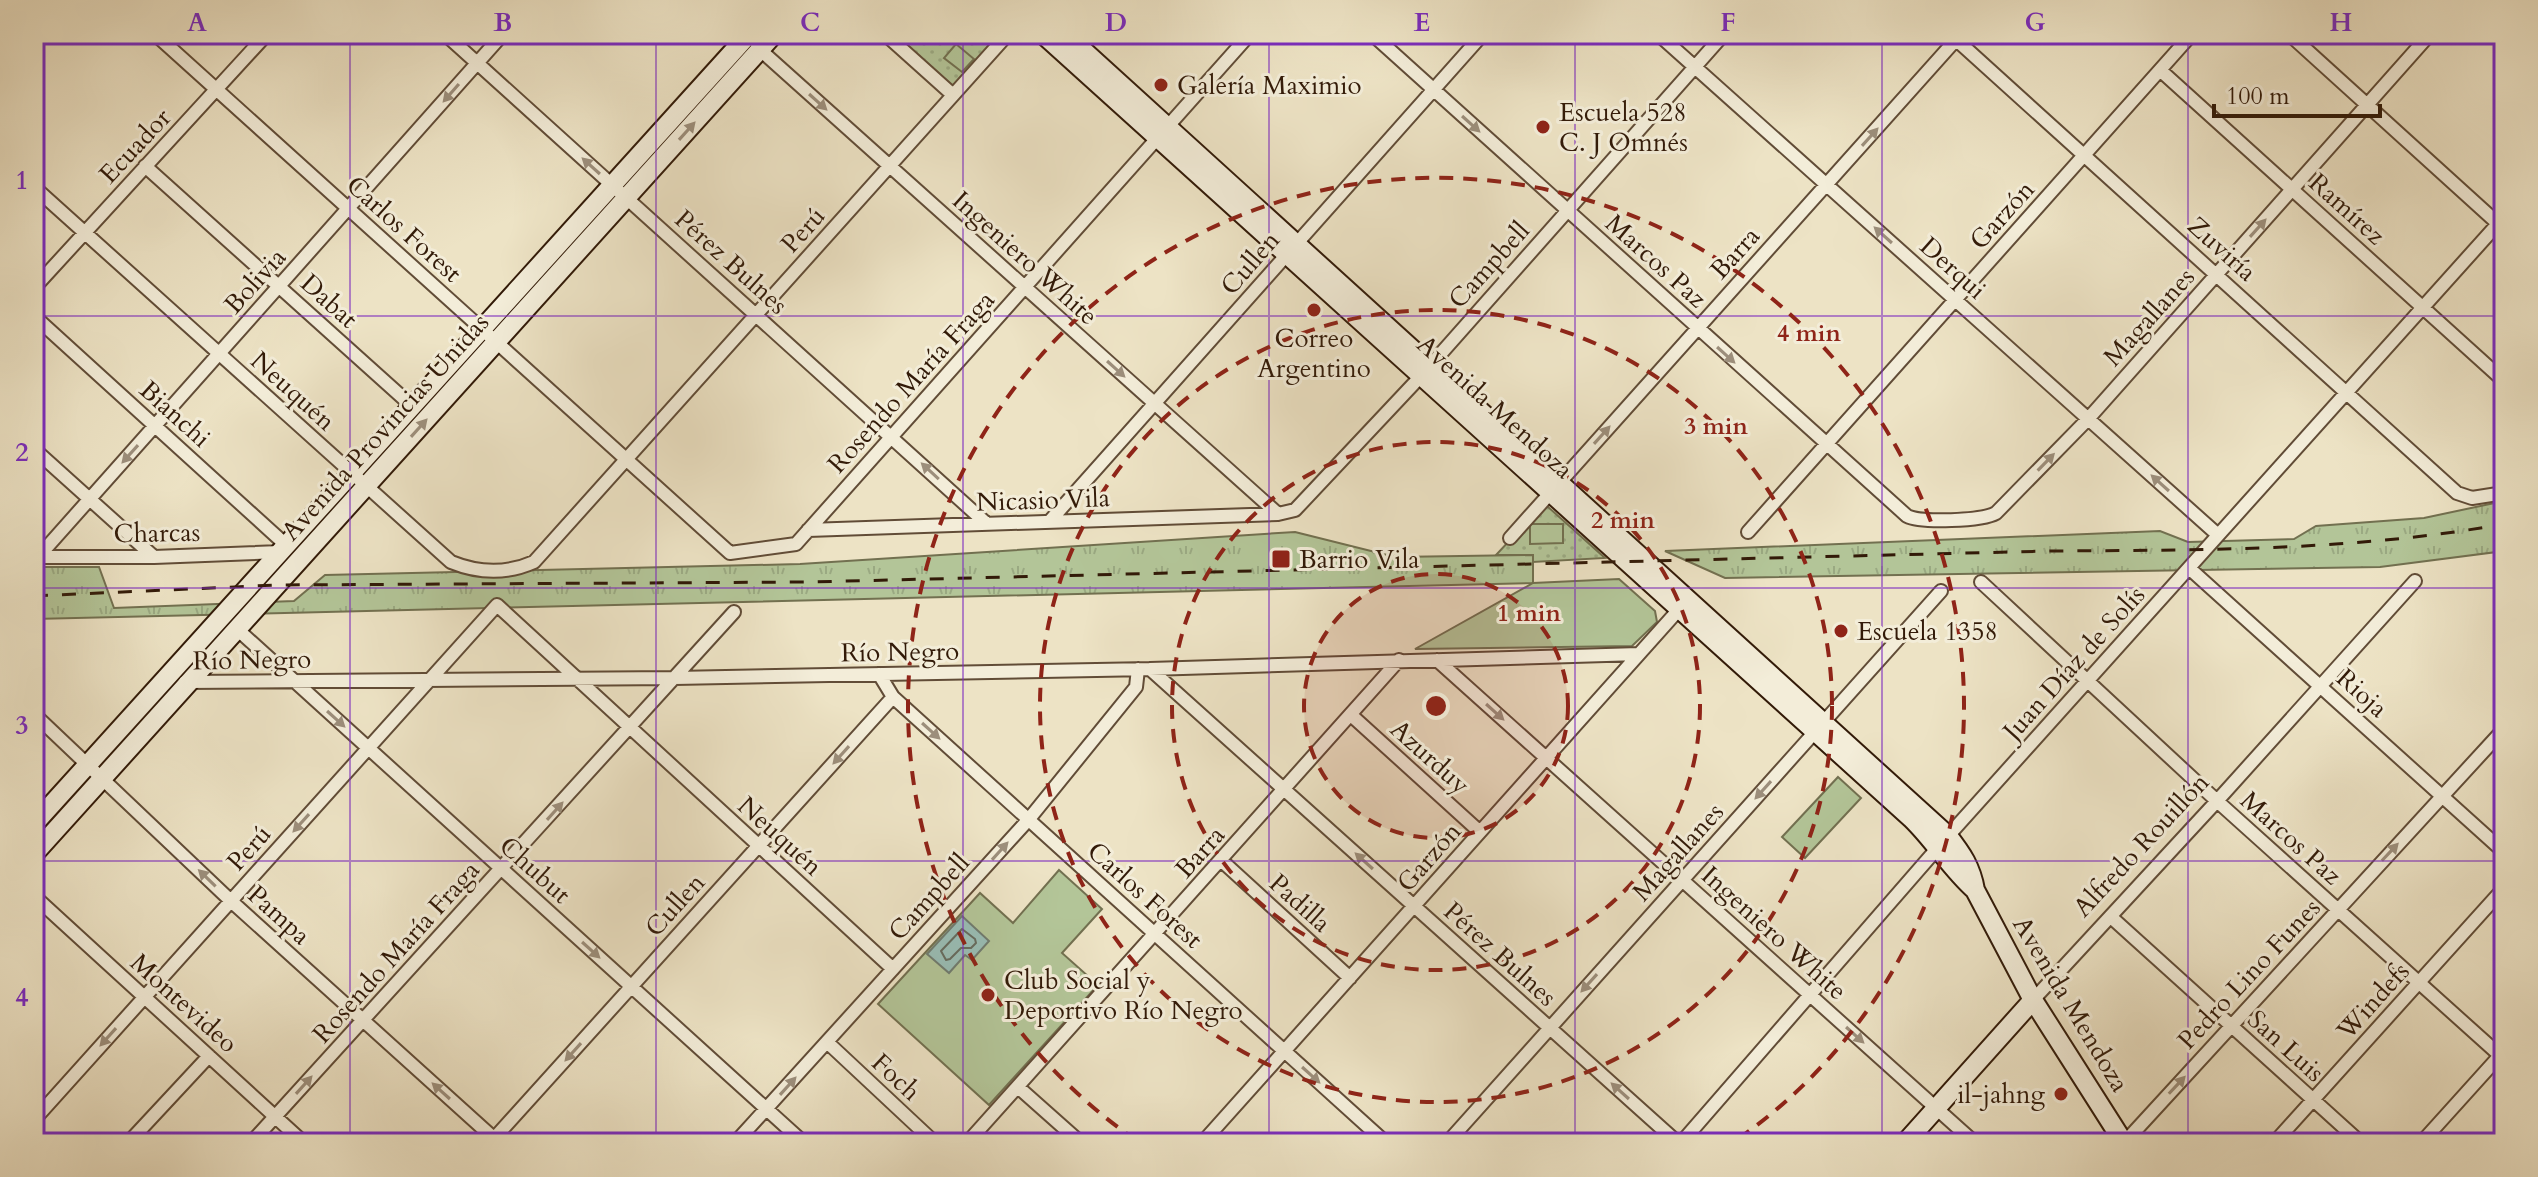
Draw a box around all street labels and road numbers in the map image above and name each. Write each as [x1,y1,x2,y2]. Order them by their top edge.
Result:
street label: Ecuador [91,100,179,191]
street label: Ramírez [2301,165,2393,253]
street label: Carlos Forest [339,168,469,290]
street label: Garzón [1962,173,2043,257]
street label: Ingeniero White [945,183,1105,333]
street label: Perú [773,199,833,261]
street label: Pérez Bulnes [667,202,795,322]
street label: Marcos Paz [1598,206,1714,316]
street label: Zuviría [2180,209,2264,289]
street label: Campbell [1441,214,1538,316]
street label: Barra [1702,219,1768,287]
street label: Cullen [1213,223,1288,302]
street label: Derqui [1912,229,1994,307]
street label: Bolivia [216,241,294,321]
street label: Magallanes [2095,260,2203,374]
street label: Dabat [293,266,365,336]
street label: Rosendo María Fraga [820,283,1002,481]
street label: Avenida Provincias Unidas [273,306,497,548]
street label: Avenida Mendoza [1409,327,1581,487]
street label: Neuquén [243,344,343,439]
street label: Bianchi [132,373,218,455]
street label: Nicasio Vila [975,480,1111,520]
street label: Charcas [113,515,201,551]
street label: Juan Díaz de Solís [1993,578,2153,751]
street label: Río Negro [840,633,960,671]
street label: Río Negro [192,641,312,679]
street label: Rioja [2329,661,2395,725]
street label: Azurduy [1383,712,1477,802]
street label: Alfredo Rouillón [2065,765,2217,925]
street label: Marcos Paz [2233,783,2349,893]
street label: Neuquén [730,789,830,884]
street label: Magallanes [1624,795,1732,909]
street label: Garzón [1389,815,1469,899]
street label: Perú [219,817,279,879]
street label: Barra [1167,818,1233,886]
street label: Chubut [492,829,578,911]
street label: Carlos Forest [1080,834,1210,956]
street label: Campbell [881,846,978,948]
street label: Rosendo María Fraga [305,853,487,1051]
street label: Ingeniero White [1694,858,1854,1008]
street label: Cullen [637,866,713,944]
street label: Padilla [1261,866,1339,940]
street label: Pampa [240,877,318,953]
street label: Pedro Lino Funes [2170,891,2328,1057]
street label: Pérez Bulnes [1436,894,1564,1014]
street label: Avenida Mendoza [2005,910,2137,1098]
street label: Montevideo [123,945,245,1061]
street label: Windefs [2328,955,2417,1048]
street label: San Luis [2240,1002,2332,1090]
street label: Foch [864,1045,928,1109]

